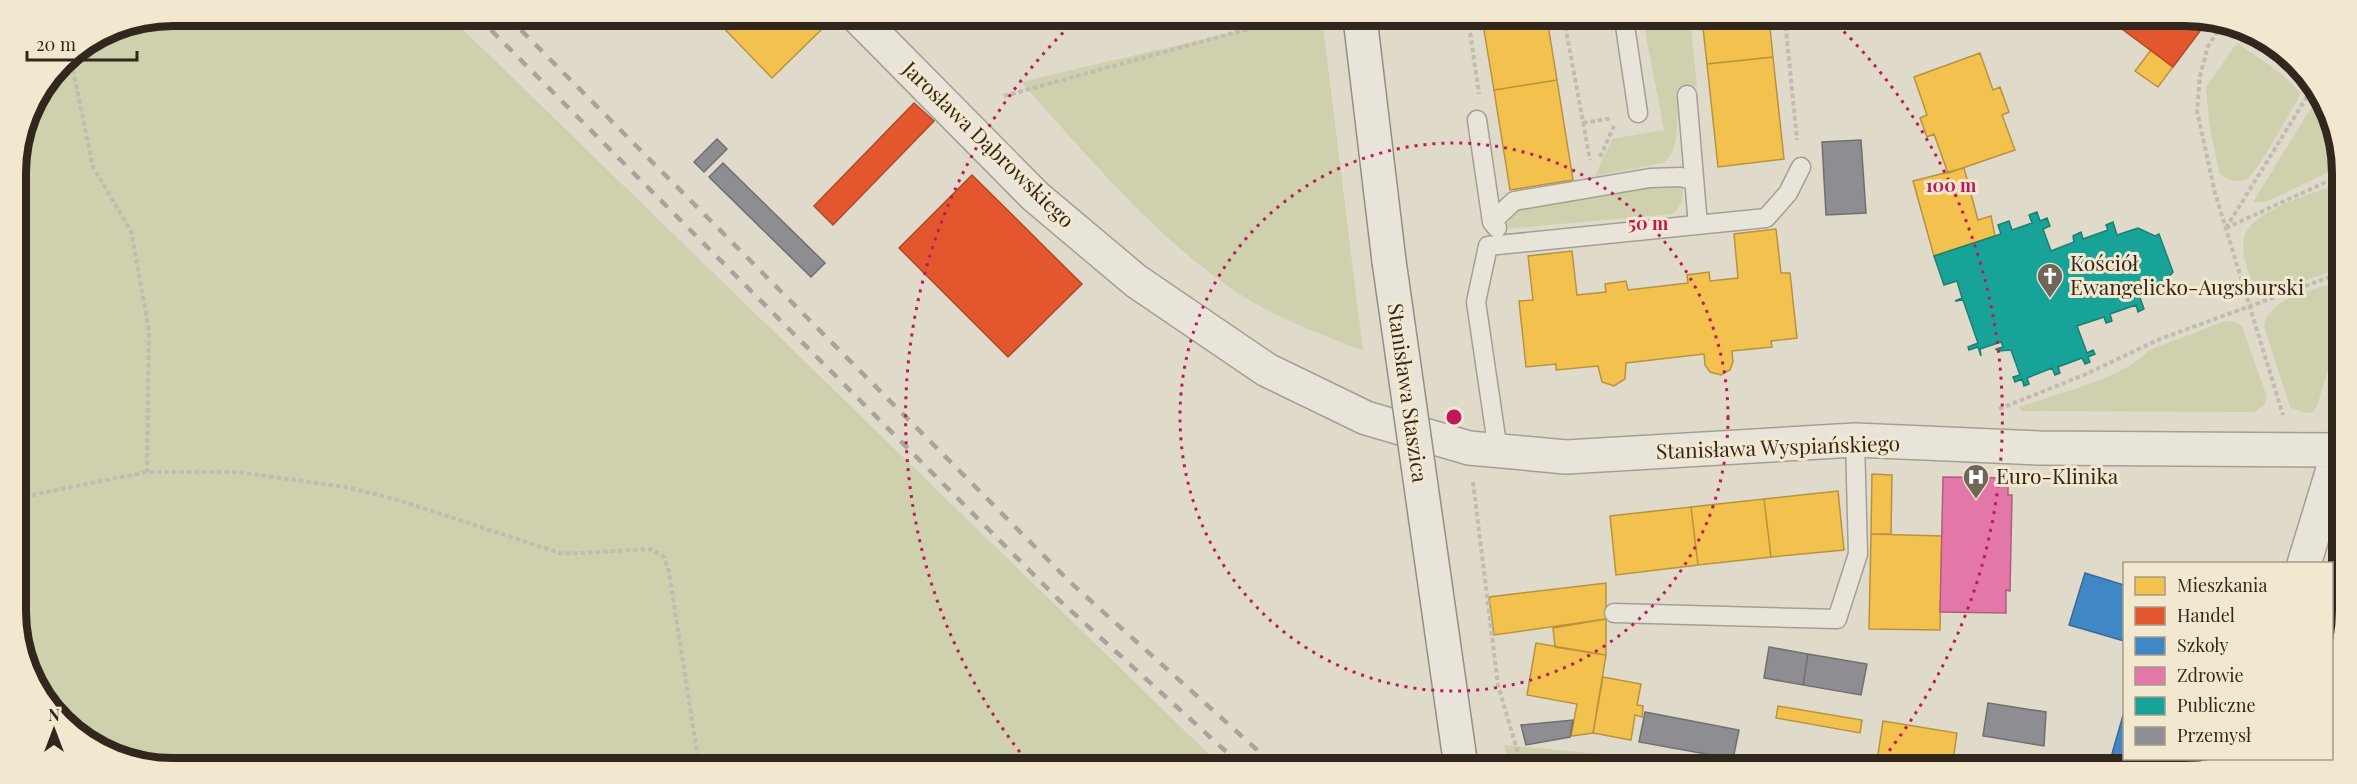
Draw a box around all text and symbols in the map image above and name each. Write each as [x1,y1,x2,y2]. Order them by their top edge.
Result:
scale bar [27,24,136,62]
text: 20 m [36,32,76,56]
street label: Jarosława Dąbrowskiego [897,54,1081,233]
text: 100 m [1926,173,1977,197]
text: 50 m [1628,211,1669,235]
place label: Kościół Ewangelicko-Augsburski [2070,248,2304,300]
church icon: Kościół Ewangelicko-Augsburski [2035,261,2065,299]
street label: Stanisława Staszica [1383,301,1435,485]
centre of rings [1444,407,1464,427]
street label: Stanisława Wyspiańskiego [1655,428,1901,464]
place label: Euro-Klinika [1996,461,2119,489]
hospital icon: Euro-Klinika [1961,462,1991,500]
legend [2123,562,2333,760]
text: Mieszkania [2177,573,2267,597]
text: Handel [2177,603,2235,627]
text: Szkoły [2177,633,2229,657]
text: Zdrowie [2177,663,2244,687]
text: Publiczne [2177,693,2256,717]
north arrow [24,700,84,760]
text: N [48,704,60,725]
text: Przemysł [2177,723,2252,747]

